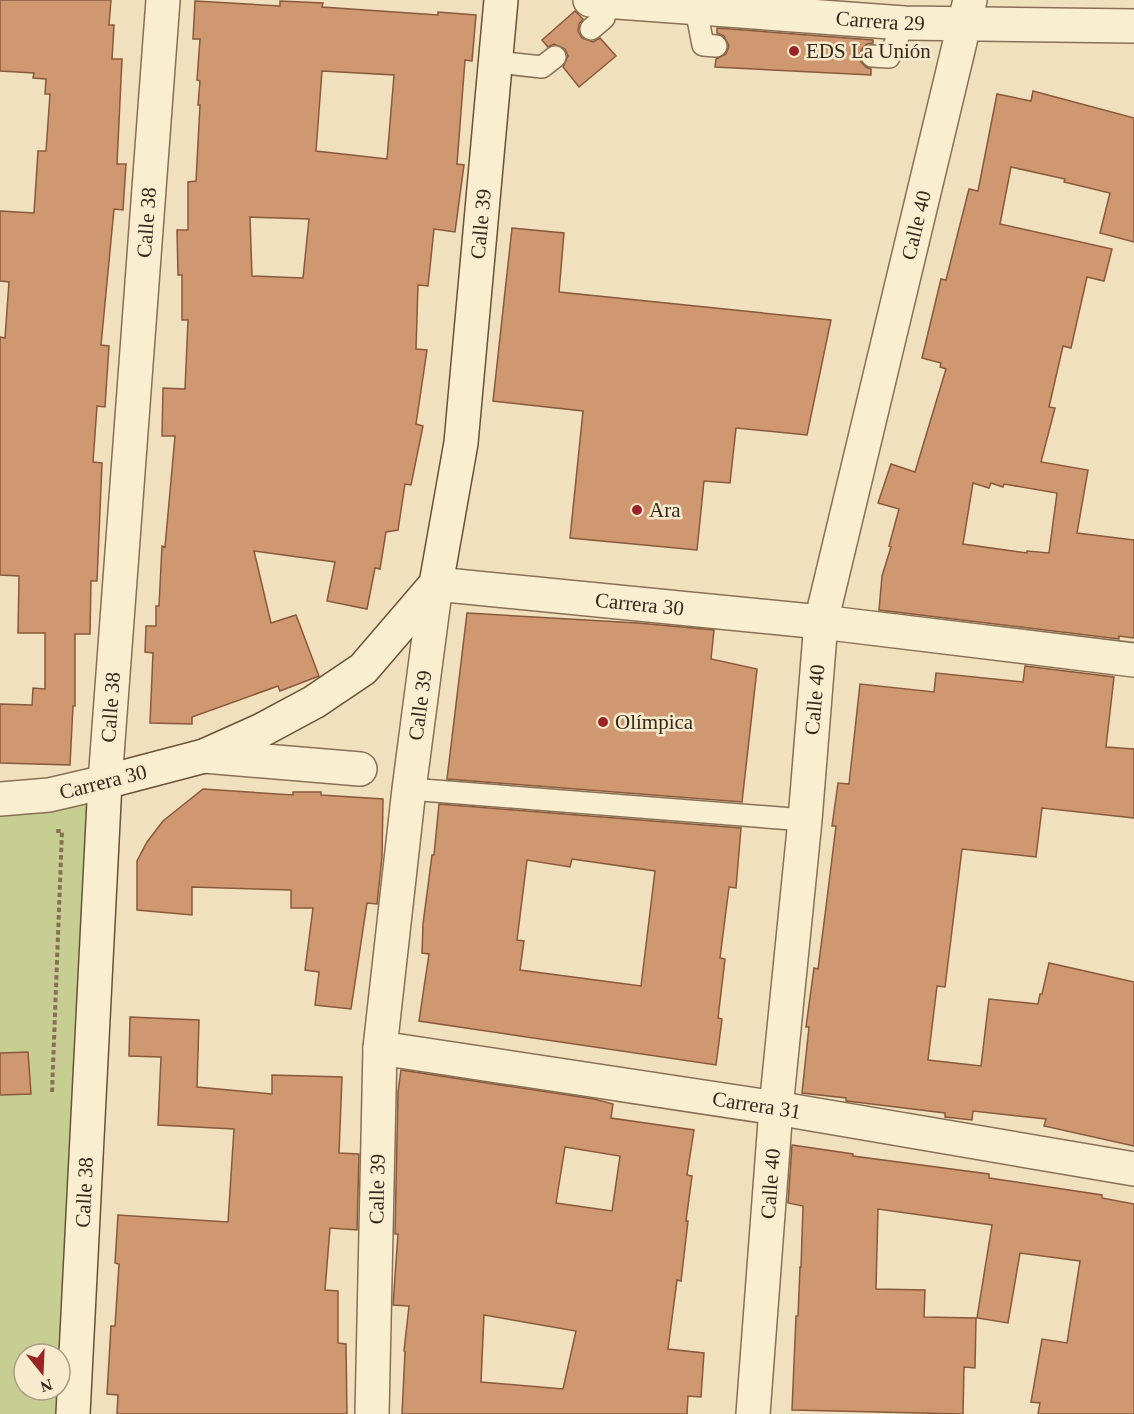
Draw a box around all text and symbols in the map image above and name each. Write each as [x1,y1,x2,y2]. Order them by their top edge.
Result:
street label: Carrera 29 [835,6,925,35]
place label: EDS La Unión [806,39,931,63]
marker: EDS La Unión [787,44,801,58]
street label: Calle 38 [132,186,161,259]
street label: Calle 39 [466,188,496,260]
street label: Calle 40 [896,188,936,262]
place label: Ara [649,498,681,522]
marker: Ara [630,503,644,517]
street label: Carrera 30 [594,588,685,620]
street label: Calle 40 [800,664,830,736]
street label: Calle 39 [403,669,437,742]
street label: Calle 38 [96,671,125,743]
place label: Olímpica [615,710,694,734]
marker: Olímpica [596,715,610,729]
street label: Carrera 30 [57,760,149,804]
street label: Carrera 31 [711,1087,803,1124]
street label: Calle 40 [756,1148,785,1220]
street label: Calle 39 [364,1153,390,1225]
street label: Calle 38 [70,1156,98,1228]
north arrow [12,1342,72,1402]
text: N [38,1376,55,1396]

